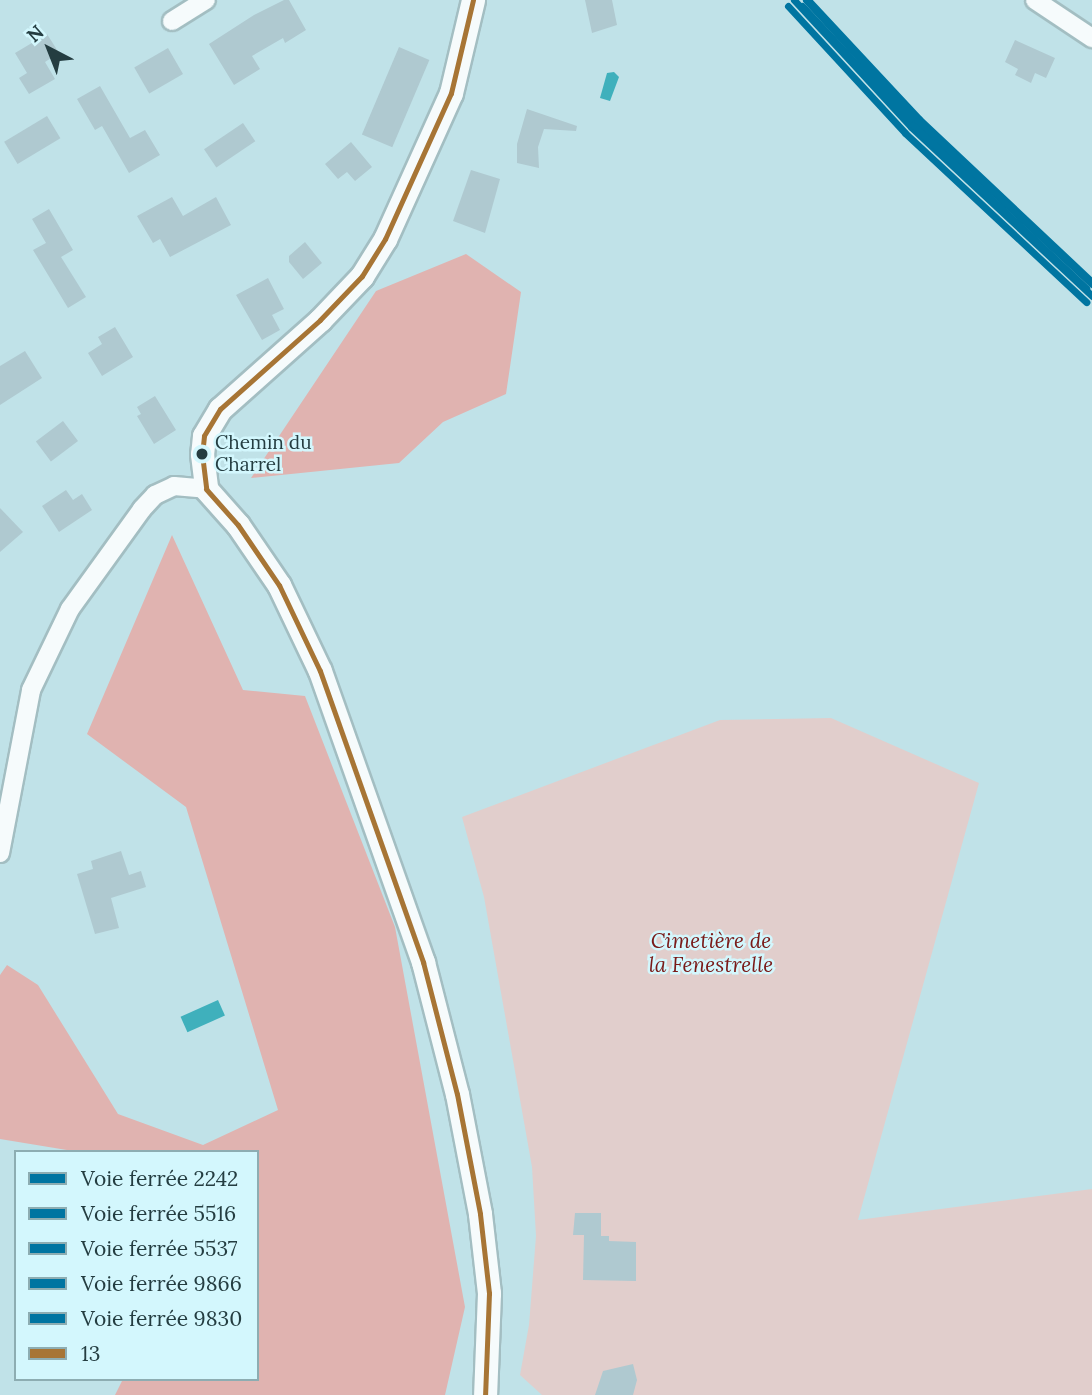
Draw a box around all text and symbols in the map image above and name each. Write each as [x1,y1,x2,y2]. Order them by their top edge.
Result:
north arrow [14,14,84,84]
text: N [21,20,48,47]
place label: Chemin du Charrel [215,432,312,476]
marker: Chemin du Charrel [195,447,209,461]
park label: Cimetière de la Fenestrelle [649,928,773,978]
legend [14,1150,259,1381]
text: Voie ferrée 2242 [81,1165,238,1192]
text: Voie ferrée 5516 [81,1200,236,1227]
text: Voie ferrée 5537 [81,1235,237,1262]
text: Voie ferrée 9866 [81,1270,242,1297]
text: Voie ferrée 9830 [81,1305,242,1332]
text: 13 [81,1340,100,1367]

